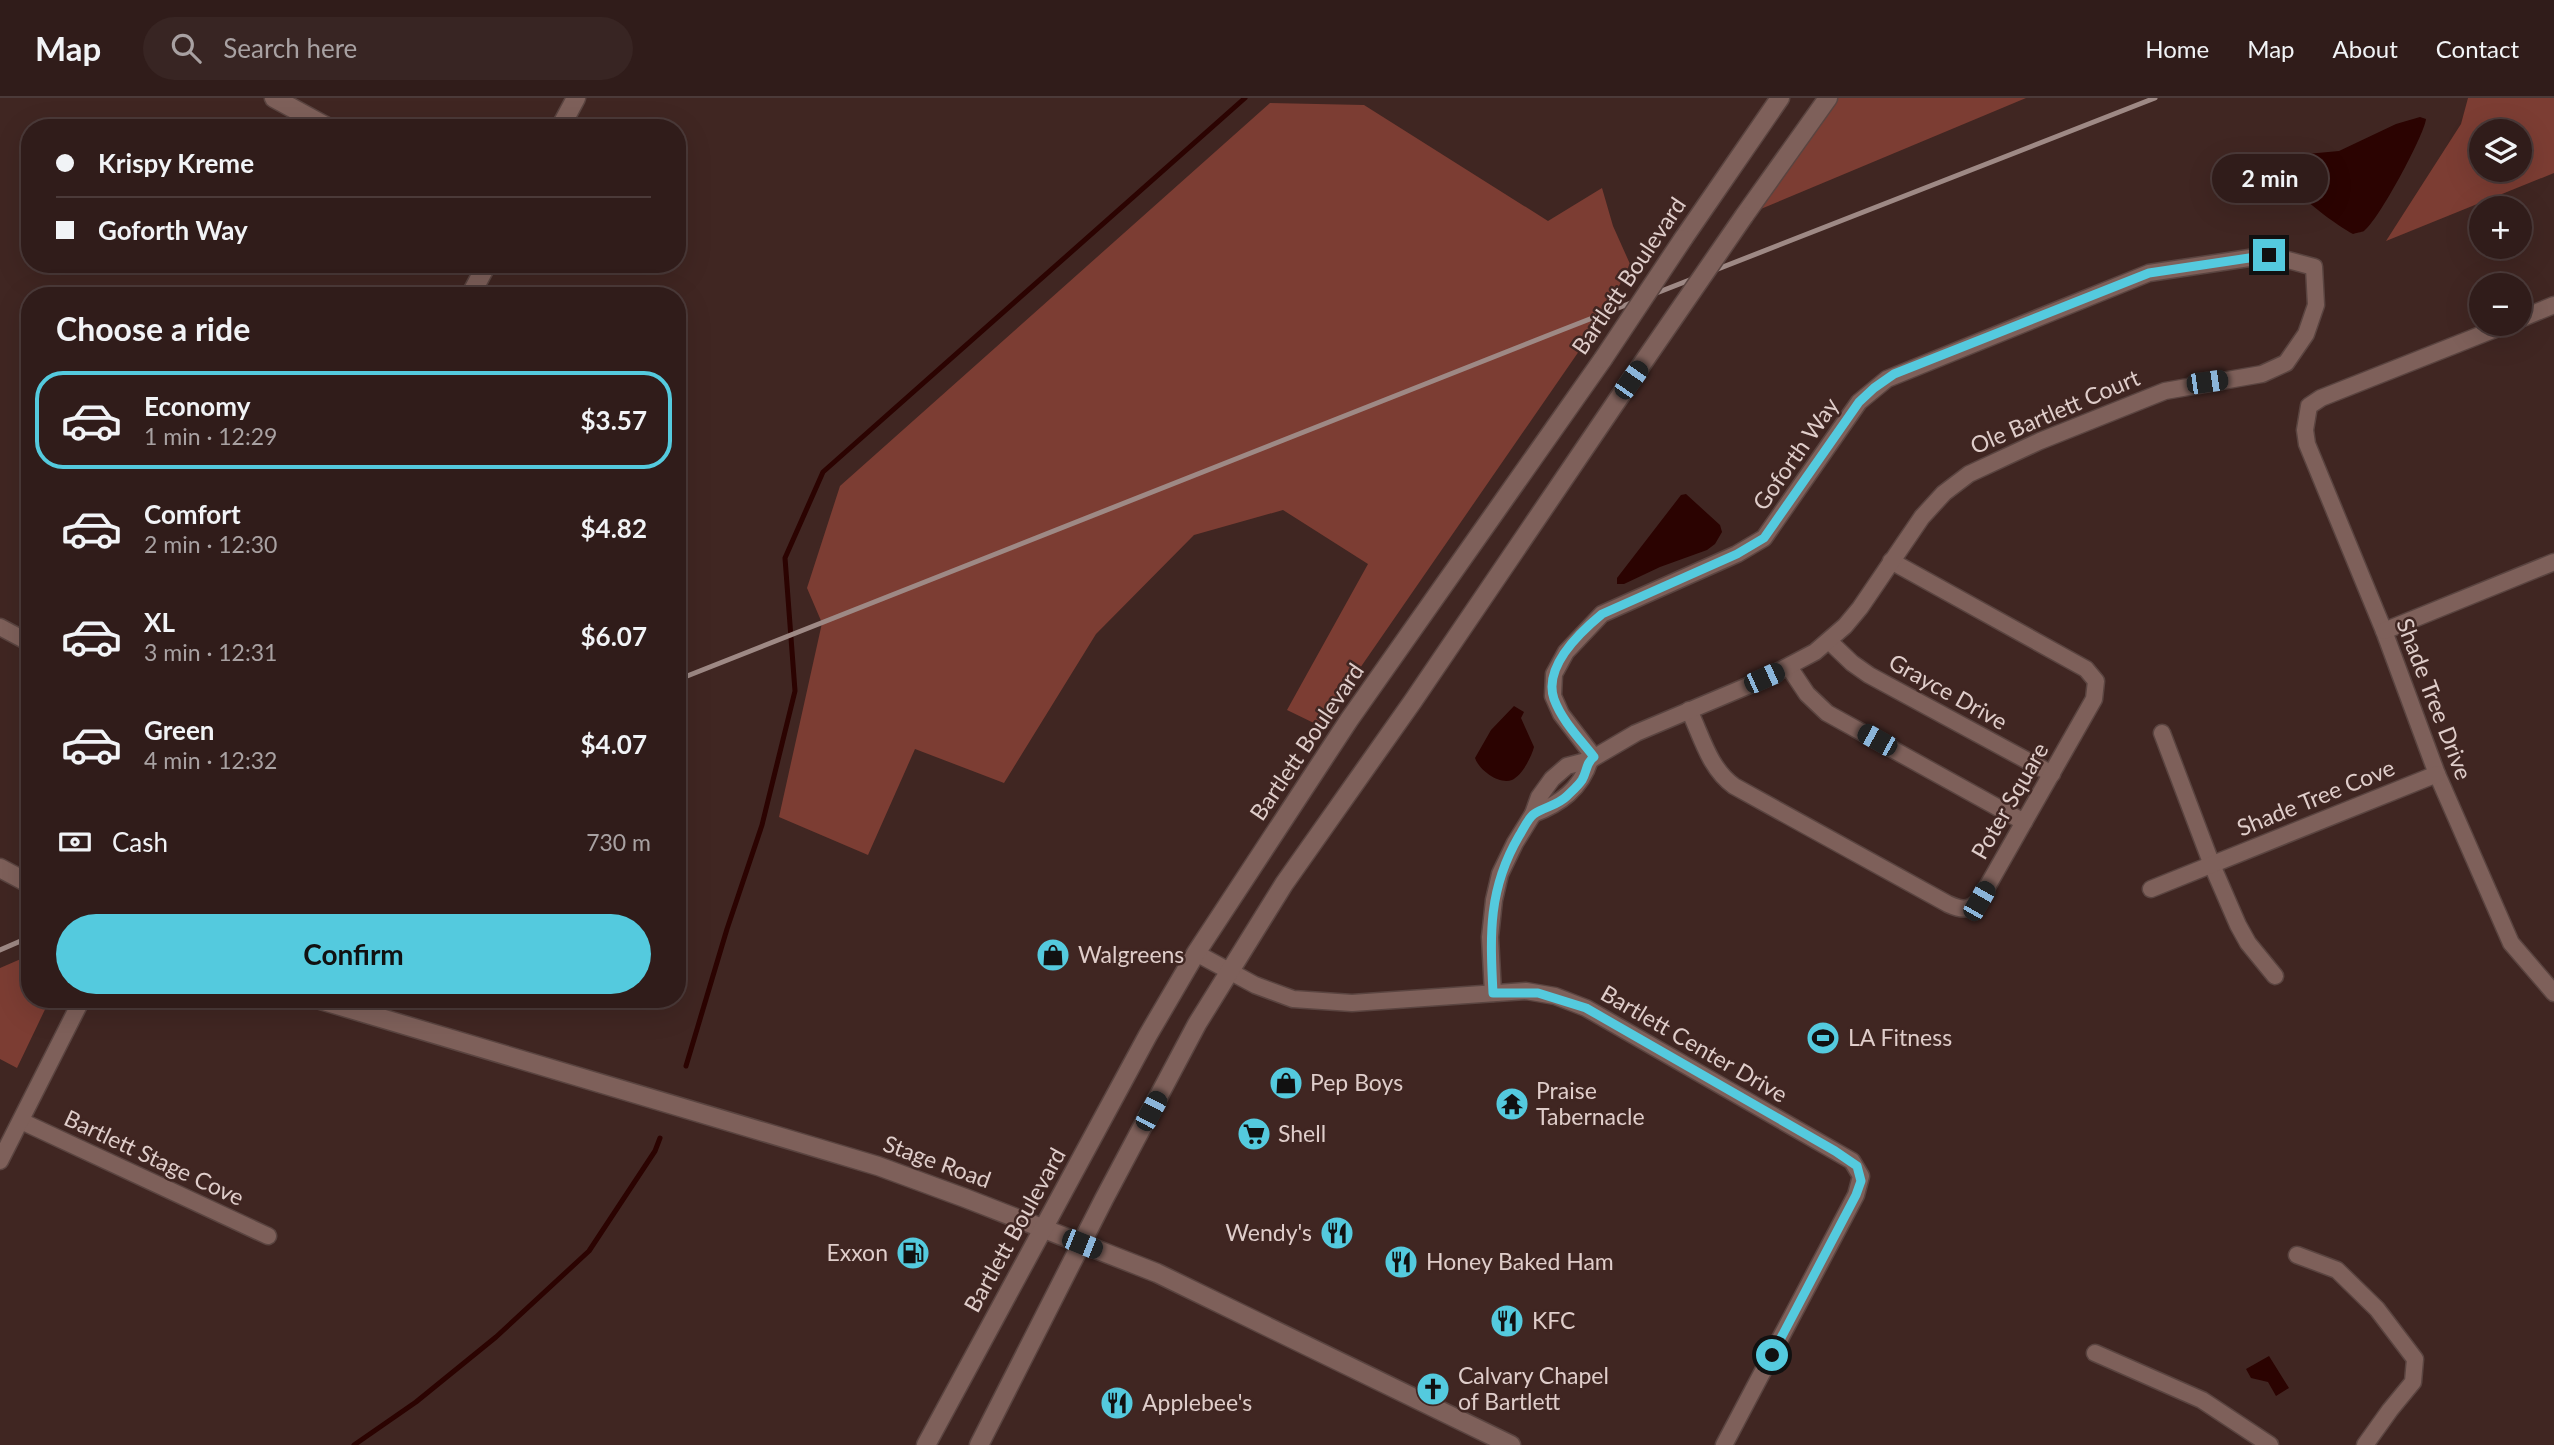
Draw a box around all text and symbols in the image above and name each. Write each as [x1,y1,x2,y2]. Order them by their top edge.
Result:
search box [143,17,633,80]
text: Map [35,28,101,68]
icon: search [167,29,205,67]
text: Search here [223,32,357,64]
text: Home [2145,34,2209,63]
text: Map [2247,34,2295,63]
text: About [2333,34,2398,63]
text: Contact [2436,34,2519,63]
map controls [2469,119,2532,336]
button: layers [2469,119,2532,182]
text: Krispy Kreme [98,147,254,179]
callout: 2 min [2211,153,2327,202]
text: 2 min [2241,164,2299,192]
street label: Bartlett Boulevard [1565,192,1691,359]
button: + [2469,196,2532,259]
text: Goforth Way [98,214,248,246]
route end [2253,239,2285,271]
button: − [2469,273,2532,336]
text: Choose a ride [56,309,250,348]
car [1611,357,1652,403]
street label: Ole Bartlett Court [1966,363,2144,459]
car [2185,369,2230,395]
icon: car [60,389,123,452]
text: Economy [144,390,250,422]
street label: Goforth Way [1746,392,1844,515]
text: $3.57 [581,404,647,436]
text: 1 min · 12:29 [144,422,277,450]
icon: car [60,497,123,560]
text: Comfort [144,498,241,530]
text: $4.82 [581,512,647,544]
text: 2 min · 12:30 [144,530,277,558]
icon: car [60,605,123,668]
text: XL [144,606,175,638]
street label: Shade Tree Drive [2391,614,2479,783]
text: $6.07 [581,620,647,652]
text: 3 min · 12:31 [144,638,277,666]
street label: Grayce Drive [1884,647,2013,735]
street label: Bartlett Boulevard [1243,658,1369,825]
car [1741,660,1788,696]
icon: car [60,713,123,776]
text: Green [144,714,214,746]
car [1854,721,1901,759]
text: $4.07 [581,728,647,760]
street label: Poter Square [1965,737,2054,864]
text: 4 min · 12:32 [144,746,277,774]
street label: Shade Tree Cove [2233,753,2398,841]
icon: cash [56,823,94,861]
text: Cash [112,826,168,858]
text: 730 m [586,828,651,856]
car [1960,878,1999,924]
button: Confirm [56,914,651,994]
shop icon: Walgreens [1034,936,1072,974]
place label: Walgreens [1078,940,1184,968]
street label: Bartlett Center Drive [1596,978,1793,1108]
sports icon: LA Fitness [1804,1019,1842,1057]
place label: LA Fitness [1848,1023,1952,1051]
shop icon: Pep Boys [1267,1064,1305,1102]
place label: Pep Boys [1310,1068,1403,1096]
place label: Praise Tabernacle [1536,1076,1645,1130]
temple icon: Praise Tabernacle [1493,1085,1531,1123]
car [1132,1088,1171,1134]
street label: Bartlett Stage Cove [60,1103,249,1211]
supermarket icon: Shell [1235,1115,1273,1153]
place label: Shell [1278,1119,1326,1147]
street label: Stage Road [880,1129,995,1193]
street label: Bartlett Boulevard [957,1142,1071,1317]
restaurant icon: Wendy's [1318,1214,1356,1252]
place label: Wendy's [1225,1218,1312,1246]
car [1059,1226,1106,1262]
fuel station icon: Exxon [894,1234,932,1272]
place label: Exxon [826,1238,888,1266]
restaurant icon: Honey Baked Ham [1382,1243,1420,1281]
place label: Honey Baked Ham [1426,1247,1614,1275]
restaurant icon: KFC [1488,1302,1526,1340]
place label: KFC [1532,1306,1575,1334]
route start [1756,1339,1788,1371]
place label: Calvary Chapel of Bartlett [1458,1361,1609,1415]
church icon: Calvary Chapel of Bartlett [1414,1370,1452,1408]
restaurant icon: Applebee's [1098,1384,1136,1422]
place label: Applebee's [1142,1388,1252,1416]

